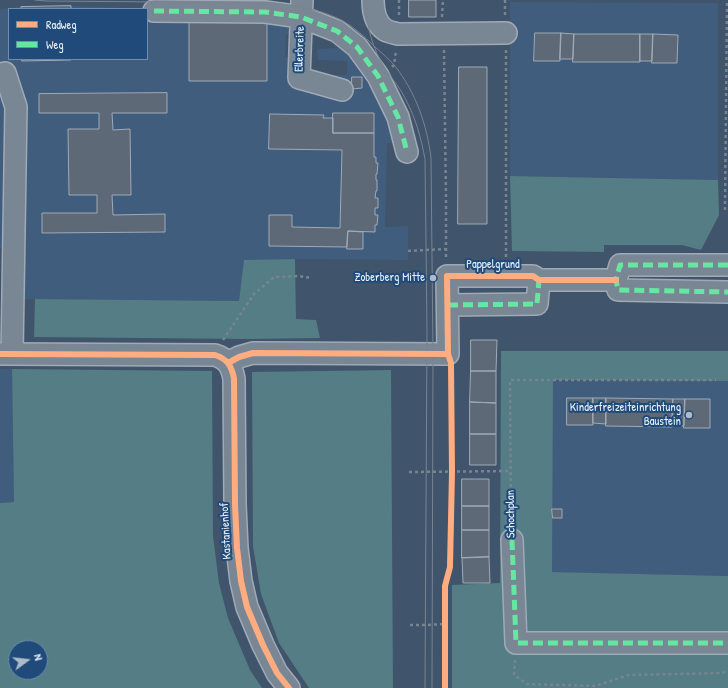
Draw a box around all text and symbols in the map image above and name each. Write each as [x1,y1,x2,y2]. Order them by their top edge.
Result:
legend [8,8,148,60]
text: Radweg [46,16,77,33]
street label: Ellerbreite [292,26,308,72]
text: Weg [46,36,64,53]
street label: Pappelgrund [466,258,520,272]
place label: Zoberberg Mitte [354,271,425,285]
marker: Zoberberg Mitte [428,273,438,283]
place label: Kinderfreizeiteinrichtung Baustein [570,401,681,429]
marker: Kinderfreizeiteinrichtung Baustein [684,410,694,420]
street label: Schochplan [503,490,519,538]
street label: Kastanienhof [217,502,235,560]
north arrow [8,640,48,680]
text: N [31,653,46,662]

